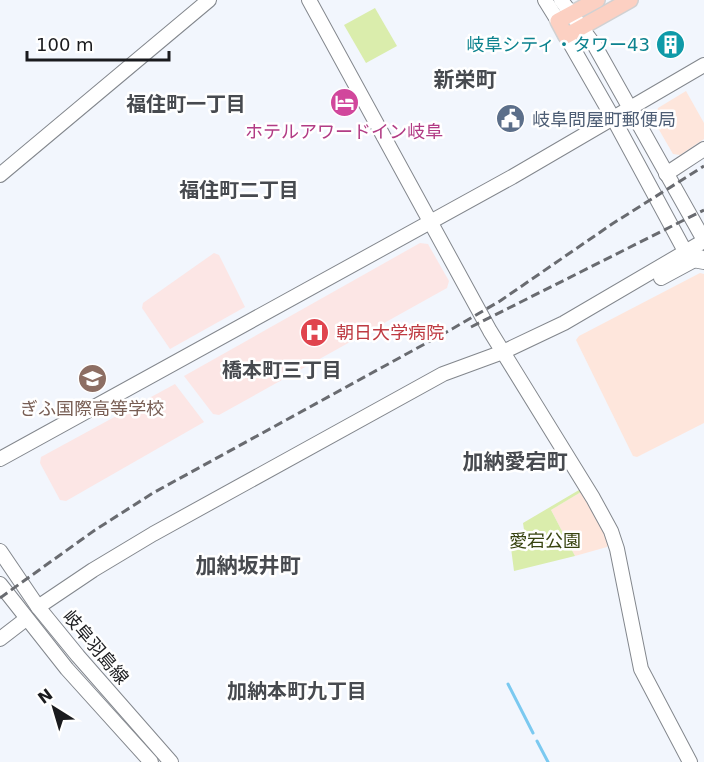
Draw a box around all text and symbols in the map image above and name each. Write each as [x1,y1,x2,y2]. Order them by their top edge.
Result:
scale bar [27,24,170,62]
building icon: 岐阜シティ・タワー43 [655,28,687,60]
text: 100 m [36,34,94,55]
place label: 岐阜シティ・タワー43 [466,34,650,55]
district label: 新栄町 [434,68,497,92]
hotel icon: ホテルアワードイン岐阜 [328,86,360,118]
district label: 福住町一丁目 [126,92,246,116]
public building icon: 岐阜問屋町郵便局 [495,103,527,135]
place label: 岐阜問屋町郵便局 [532,109,676,130]
place label: ホテルアワードイン岐阜 [245,121,443,142]
district label: 福住町二丁目 [179,178,299,202]
hospital icon: 朝日大学病院 [299,316,331,348]
place label: 朝日大学病院 [336,322,444,343]
district label: 橋本町三丁目 [222,358,342,382]
school or university icon: ぎふ国際高等学校 [76,363,108,395]
place label: ぎふ国際高等学校 [20,398,164,419]
district label: 加納愛宕町 [463,450,568,474]
park label: 愛宕公園 [509,530,581,551]
district label: 加納坂井町 [196,554,301,578]
street label: 岐阜羽島線 [59,606,133,688]
north arrow [24,678,84,738]
district label: 加納本町九丁目 [227,679,367,703]
text: N [34,685,56,708]

